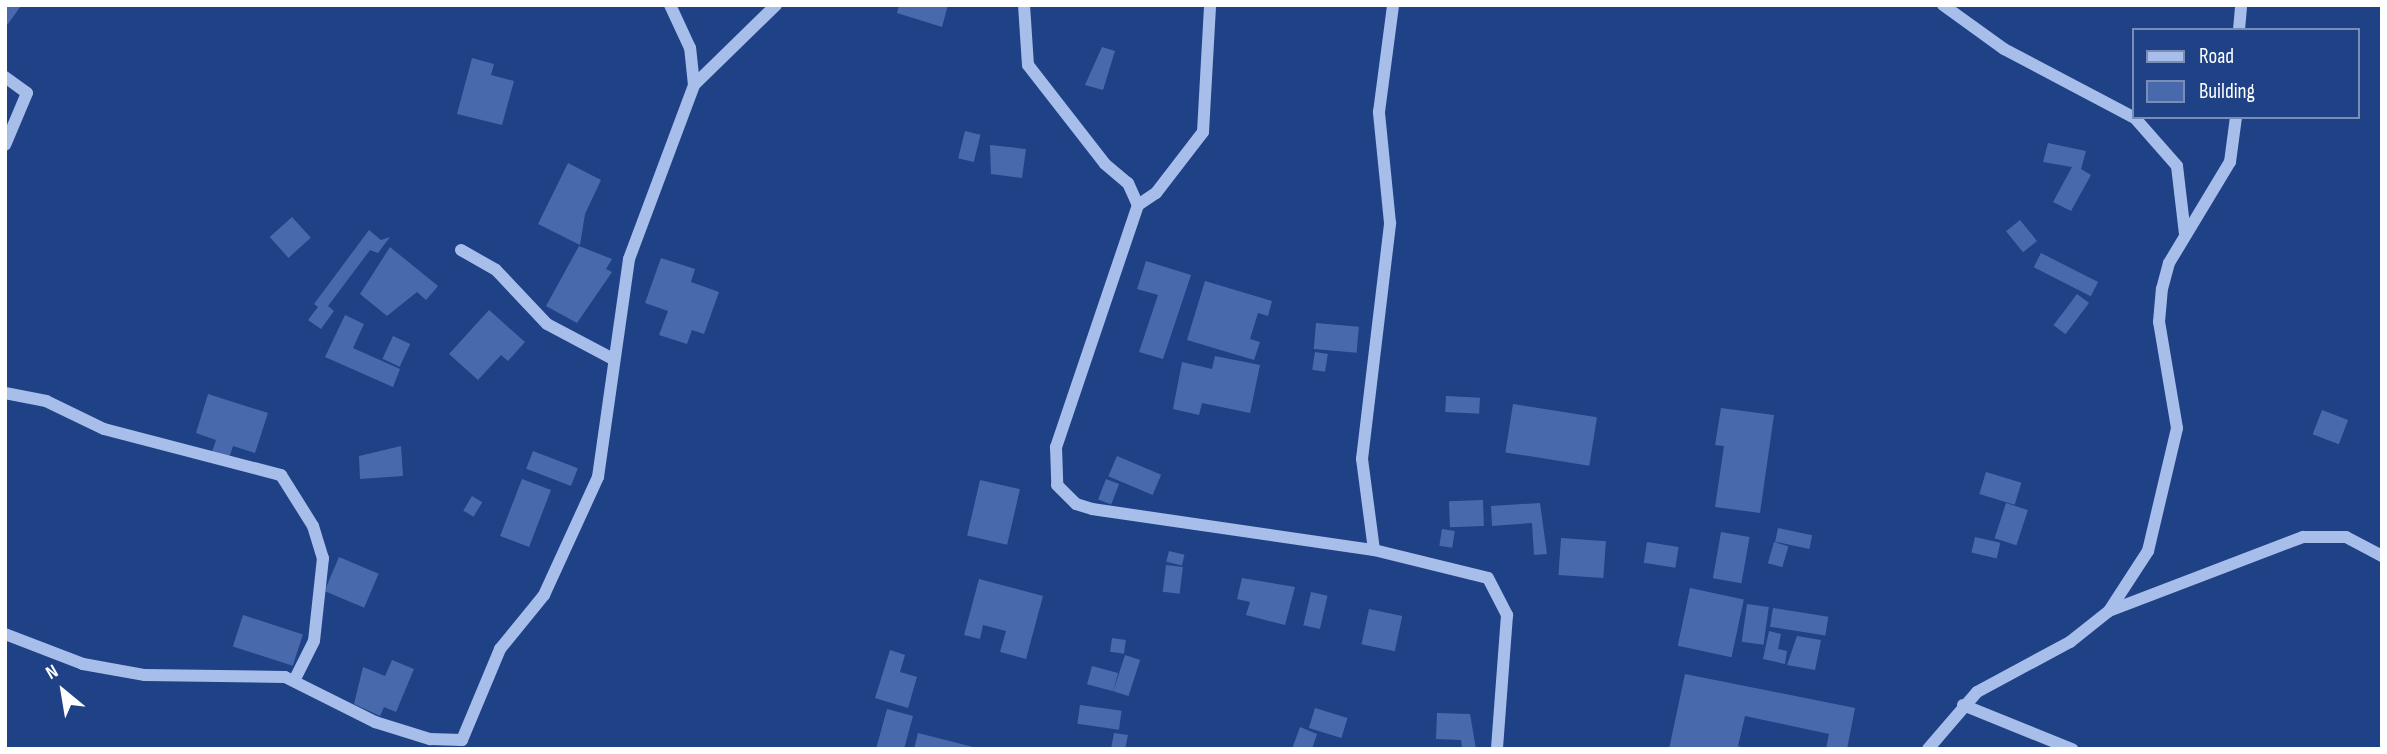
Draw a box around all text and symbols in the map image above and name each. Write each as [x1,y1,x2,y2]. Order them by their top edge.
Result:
legend [2132,28,2359,119]
text: Road [2199,44,2234,69]
text: Building [2199,79,2255,104]
north arrow [28,656,98,726]
text: N [42,660,62,685]

